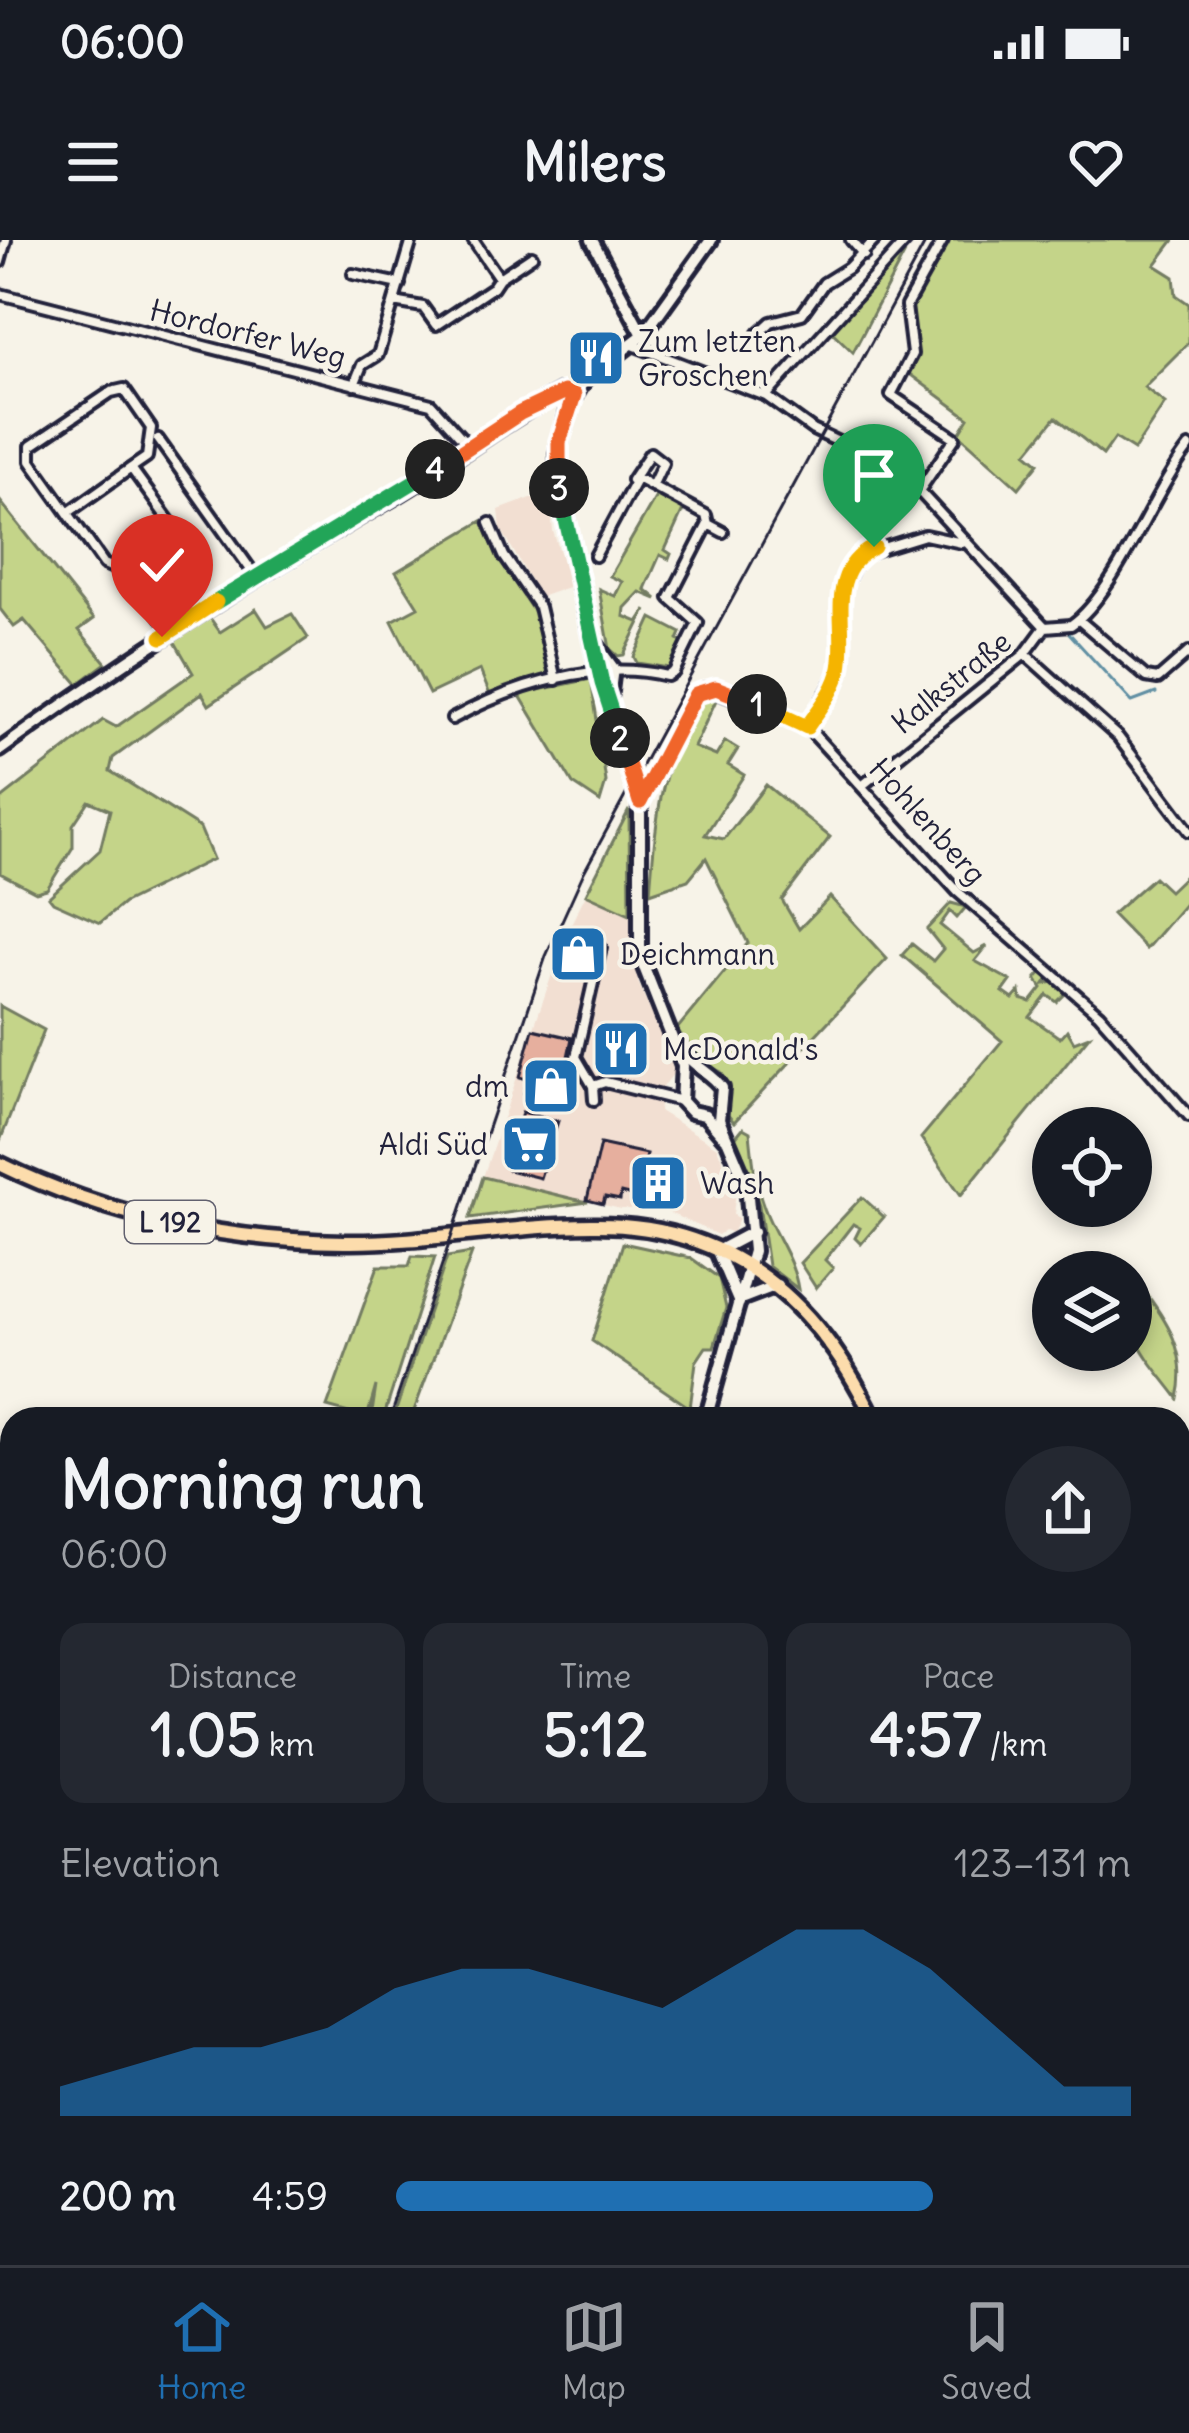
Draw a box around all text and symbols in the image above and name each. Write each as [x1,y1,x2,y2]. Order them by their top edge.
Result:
text: 06:00 [60,14,185,70]
text: Milers [523,128,666,196]
icon: menu [60,129,126,195]
icon: heart [1063,129,1129,195]
street label: Hordorfer Weg [146,290,350,376]
place label: Zum letzten Groschen [638,322,796,394]
restaurant icon: Zum letzten Groschen [565,327,627,389]
pin [823,424,925,547]
pin: 4 [405,439,465,499]
icon: arrive [841,442,907,508]
text: 4 [425,448,445,490]
pin: 3 [529,458,589,518]
text: 3 [550,467,568,509]
pin [111,514,213,637]
icon: check [129,532,195,598]
street label: Kalkstraße [884,622,1018,742]
pin: 1 [727,674,787,734]
text: 1 [750,683,764,725]
pin: 2 [590,708,650,768]
text: 2 [611,717,629,759]
street label: Hohlenberg [861,750,995,892]
shop icon: Deichmann [547,923,609,985]
place label: Deichmann [620,935,775,973]
restaurant icon: McDonald's [590,1018,652,1080]
place label: McDonald's [663,1030,818,1068]
shop icon: dm [520,1055,582,1117]
place label: dm [465,1067,509,1105]
map controls [1032,1107,1152,1371]
button: locate [1032,1107,1152,1227]
supermarket icon: Aldi Süd [499,1113,561,1175]
place label: Aldi Süd [379,1125,488,1163]
building icon: Wash [627,1152,689,1214]
place label: Wash [700,1164,774,1202]
road number: L 192 [125,1201,215,1243]
button: layers [1032,1251,1152,1371]
text: Morning run [60,1443,424,1526]
button: share [1005,1446,1131,1572]
text: 06:00 [60,1530,168,1579]
text: Distance [168,1655,297,1697]
text: Time [560,1655,631,1697]
text: Pace [923,1655,994,1697]
text: 1.05 [151,1697,261,1772]
text: 5:12 [543,1697,648,1772]
text: 4:57 [870,1697,982,1772]
text: km [261,1723,314,1765]
text: /km [982,1723,1047,1765]
text: Elevation [60,1839,220,1888]
text: 123–131 m [954,1839,1131,1888]
text: 200 m [60,2172,176,2221]
text: 4:59 [252,2172,328,2221]
tab: Home [157,2294,246,2408]
tab: Map [561,2294,627,2408]
tab: Saved [941,2294,1032,2408]

